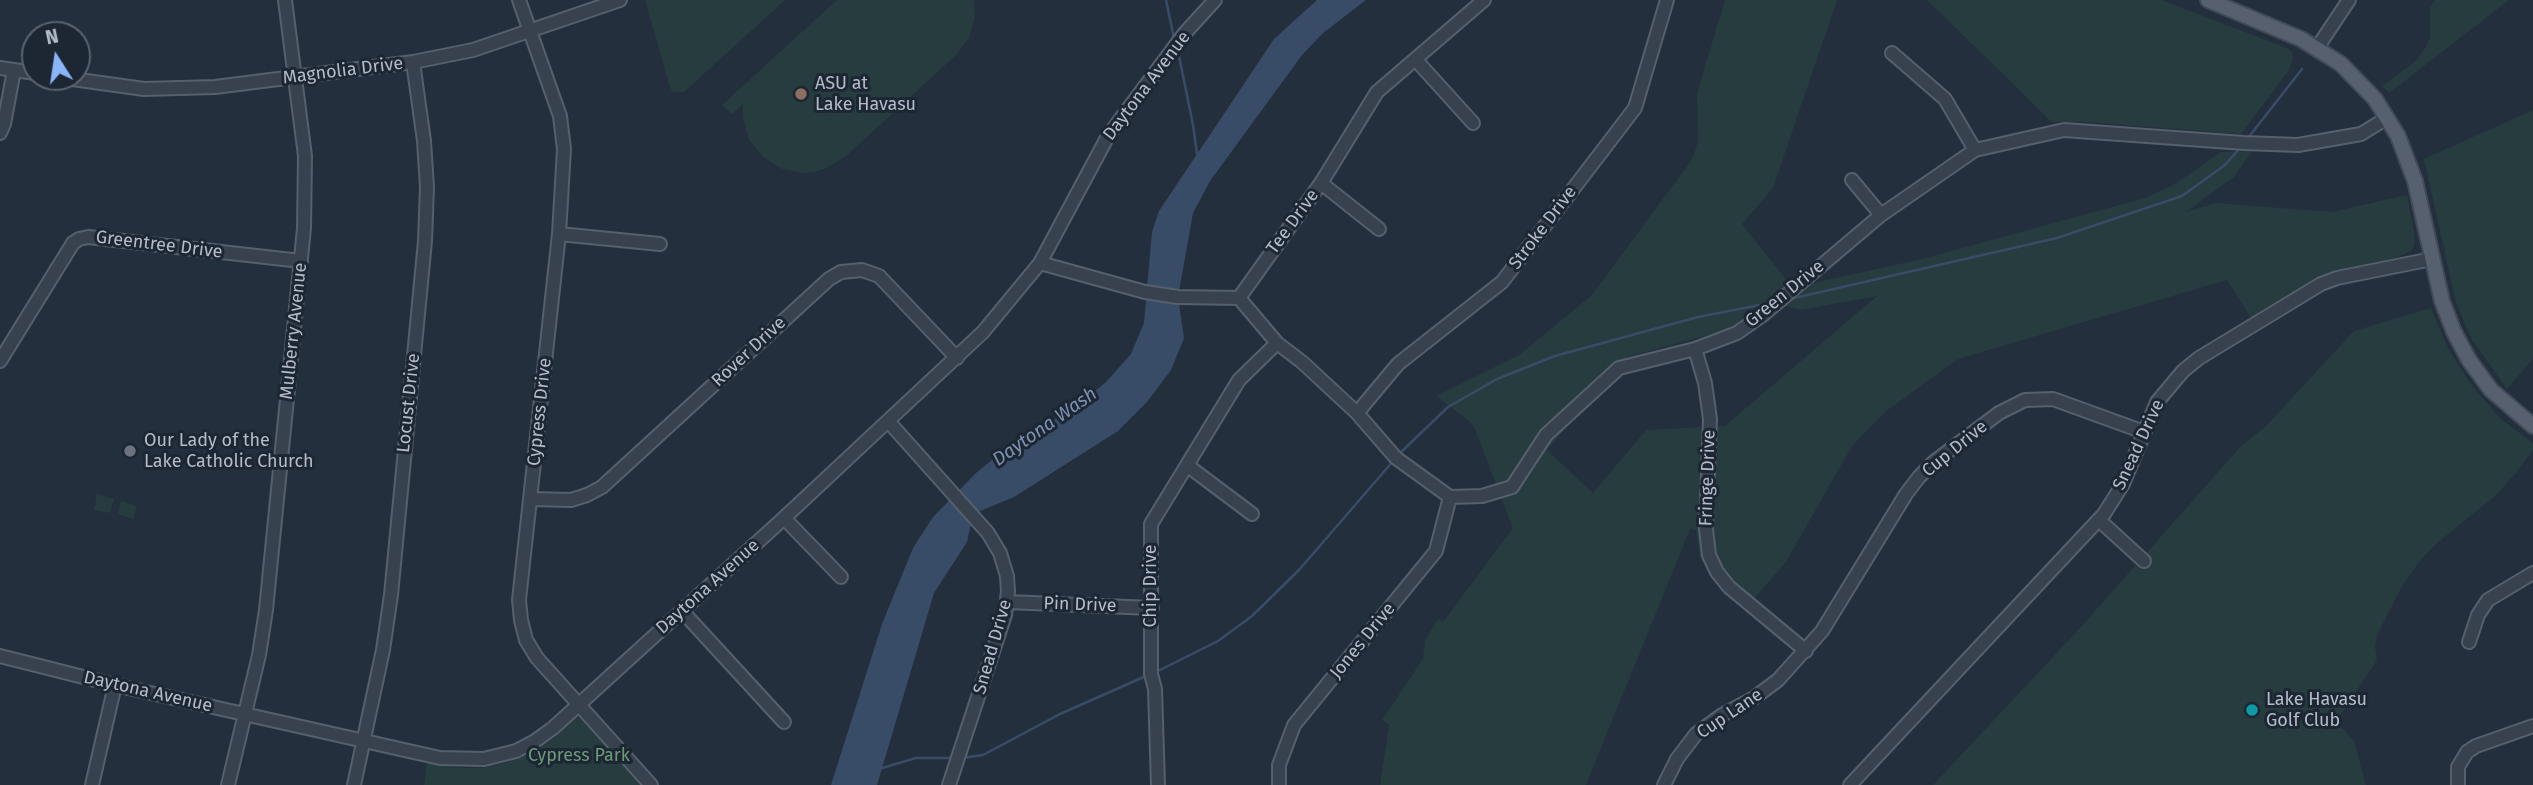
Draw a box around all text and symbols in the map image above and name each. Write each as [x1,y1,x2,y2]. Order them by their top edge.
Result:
north arrow [21,21,91,91]
text: N [43,24,60,49]
street label: Daytona Avenue [1099,27,1195,145]
street label: Magnolia Drive [282,53,404,89]
place label: ASU at Lake Havasu [815,73,916,116]
marker: ASU at Lake Havasu [793,86,809,102]
street label: Stroke Drive [1505,182,1581,274]
street label: Tee Drive [1262,185,1324,259]
street label: Greentree Drive [94,227,224,263]
street label: Green Drive [1741,256,1829,332]
street label: Mulberry Avenue [276,261,312,401]
street label: Rover Drive [707,312,791,392]
street label: Locust Drive [393,352,425,454]
street label: Cypress Drive [524,357,556,467]
water label: Daytona Wash [988,383,1102,471]
street label: Snead Drive [2109,396,2169,494]
street label: Cup Drive [1918,416,1992,482]
street label: Fringe Drive [1696,429,1720,527]
place label: Our Lady of the Lake Catholic Church [144,430,314,472]
marker: Our Lady of the Lake Catholic Church [122,443,138,459]
street label: Daytona Avenue [652,535,764,639]
street label: Chip Drive [1140,544,1162,628]
street label: Pin Drive [1043,593,1117,617]
street label: Snead Drive [969,597,1017,697]
street label: Jones Drive [1326,599,1400,683]
street label: Daytona Avenue [82,667,214,717]
street label: Cup Lane [1693,684,1767,744]
place label: Lake Havasu Golf Club [2266,689,2367,732]
marker: Lake Havasu Golf Club [2244,702,2260,718]
park label: Cypress Park [528,745,630,767]

